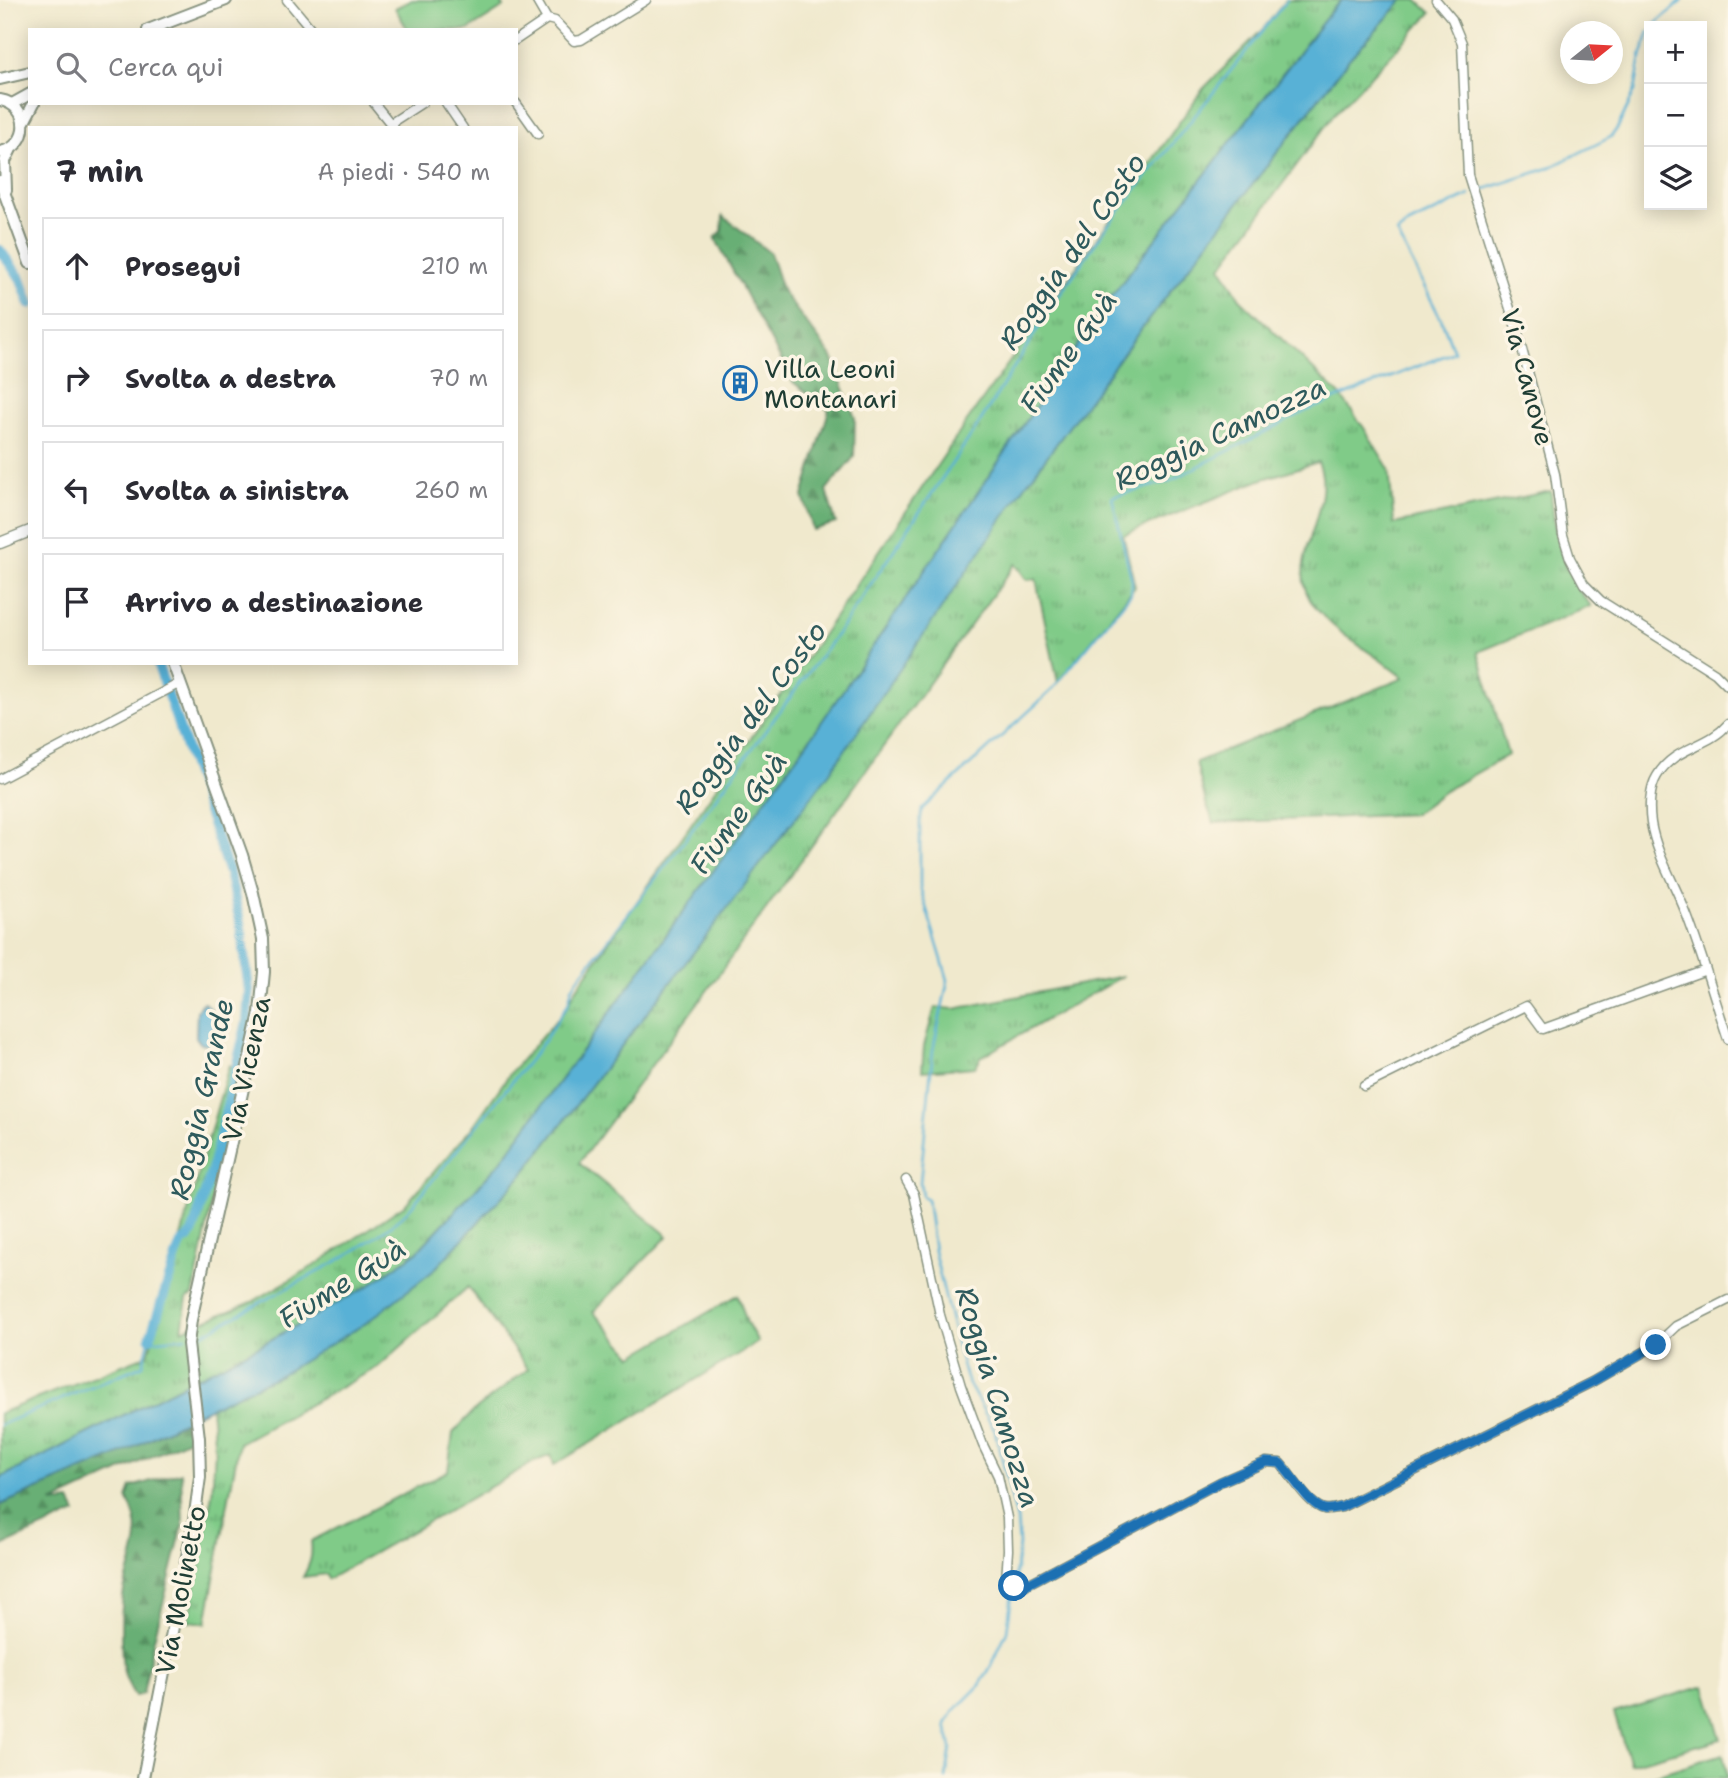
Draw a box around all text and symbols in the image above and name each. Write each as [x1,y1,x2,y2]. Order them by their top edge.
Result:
north arrow [1560,21,1623,84]
map controls [1644,21,1707,210]
button: + [1644,21,1707,84]
search box [28,28,518,105]
icon: search [52,48,90,86]
text: Cerca qui [108,49,224,84]
button: − [1644,84,1707,147]
water label: Roggia del Costo [990,145,1154,357]
button: layers [1644,147,1707,210]
text: 7 min [56,151,143,192]
text: A piedi · 540 m [317,157,490,187]
icon: ahead [58,247,96,285]
text: Prosegui [125,249,241,284]
text: 210 m [420,251,488,281]
water label: Fiume Guà [1011,283,1125,421]
street label: Via Canove [1493,304,1563,450]
place label: Villa Leoni Montanari [764,351,897,416]
icon: right [58,359,96,397]
text: Svolta a destra [125,361,336,396]
text: 70 m [429,363,488,393]
building icon: Villa Leoni Montanari [721,364,759,402]
water label: Roggia Camozza [1108,367,1332,499]
icon: left [58,471,96,509]
text: Svolta a sinistra [125,473,349,508]
text: 260 m [414,475,488,505]
icon: arrive [58,583,96,621]
text: Arrivo a destinazione [125,585,423,620]
water label: Roggia del Costo [665,613,835,821]
water label: Fiume Guà [681,744,795,882]
street label: Via Vicenza [214,993,278,1145]
water label: Roggia Grande [159,995,243,1203]
water label: Fiume Guà [271,1229,413,1337]
water label: Roggia Camozza [946,1282,1050,1512]
route end [1640,1329,1671,1360]
street label: Via Molinetto [146,1502,214,1678]
route start [998,1570,1029,1601]

